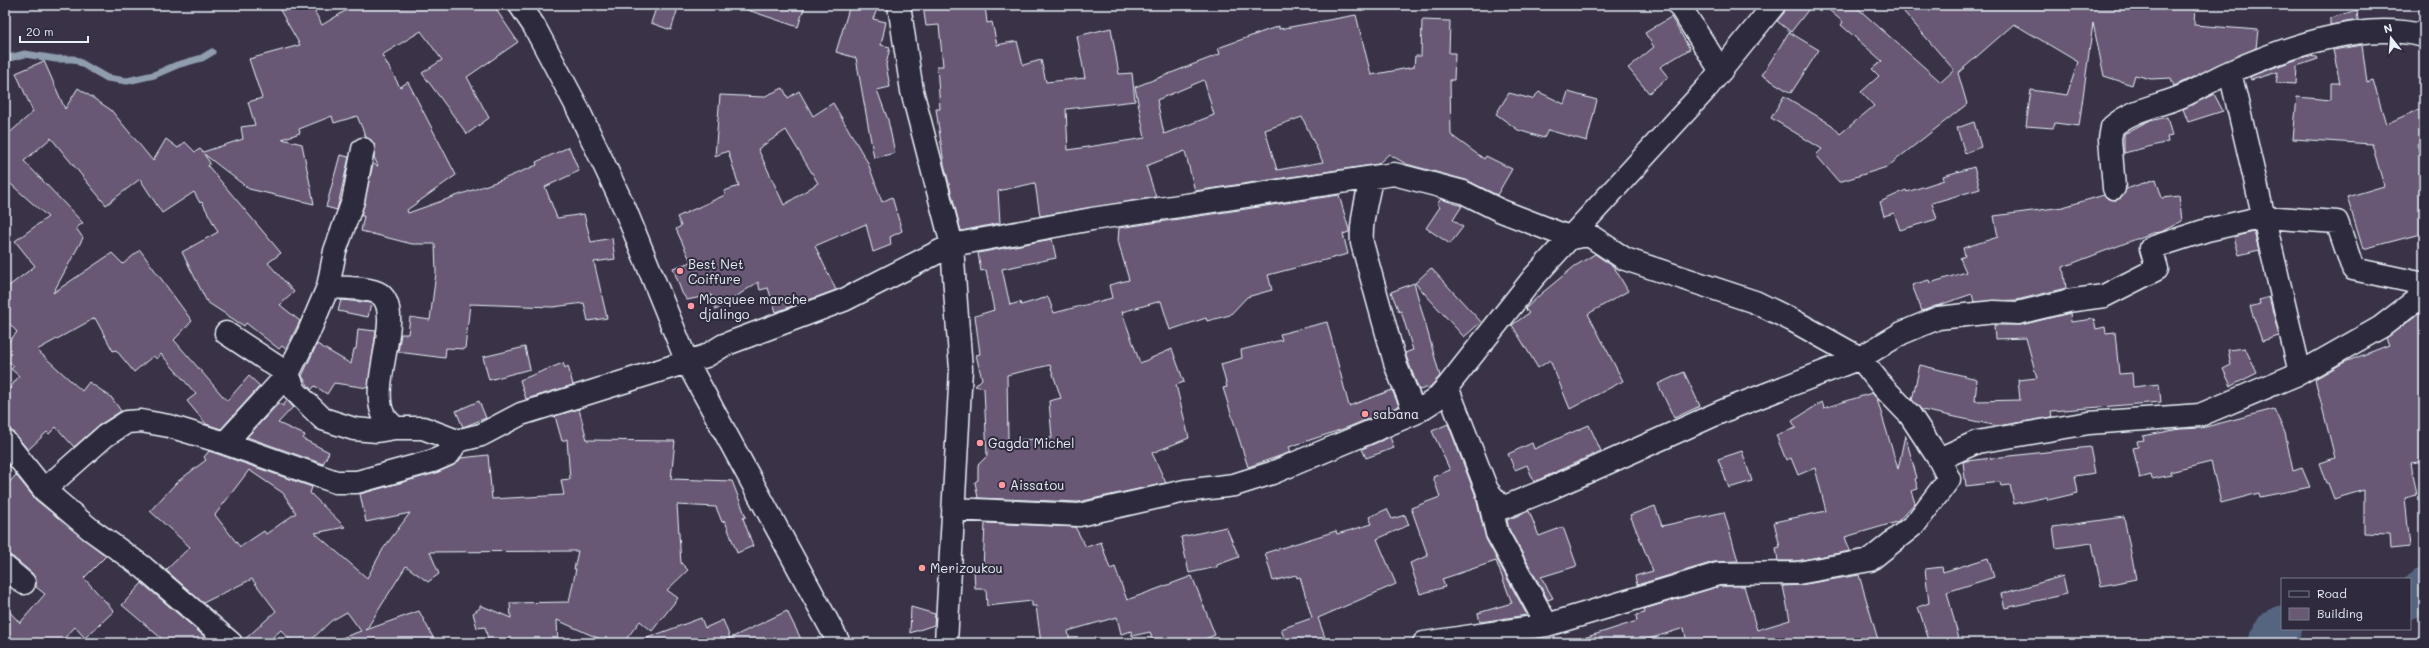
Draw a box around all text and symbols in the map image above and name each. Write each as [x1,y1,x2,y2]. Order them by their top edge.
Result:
scale bar [20,18,88,44]
north arrow [2371,18,2411,58]
text: N [2382,20,2394,36]
text: 20 m [26,23,54,39]
place label: Best Net Coiffure [688,255,744,287]
marker: Best Net Coiffure [675,266,685,276]
place label: Mosquee marche djalingo [699,290,807,322]
marker: Mosquee marche djalingo [686,301,696,311]
place label: sabana [1373,405,1419,422]
marker: sabana [1360,409,1370,419]
place label: Gagda Michel [988,434,1074,451]
marker: Gagda Michel [975,438,985,448]
place label: Aissatou [1010,476,1064,493]
marker: Aissatou [997,480,1007,490]
place label: Merizoukou [930,559,1003,576]
marker: Merizoukou [917,563,927,573]
legend [2281,578,2411,630]
text: Road [2317,585,2347,601]
text: Building [2317,605,2363,621]

